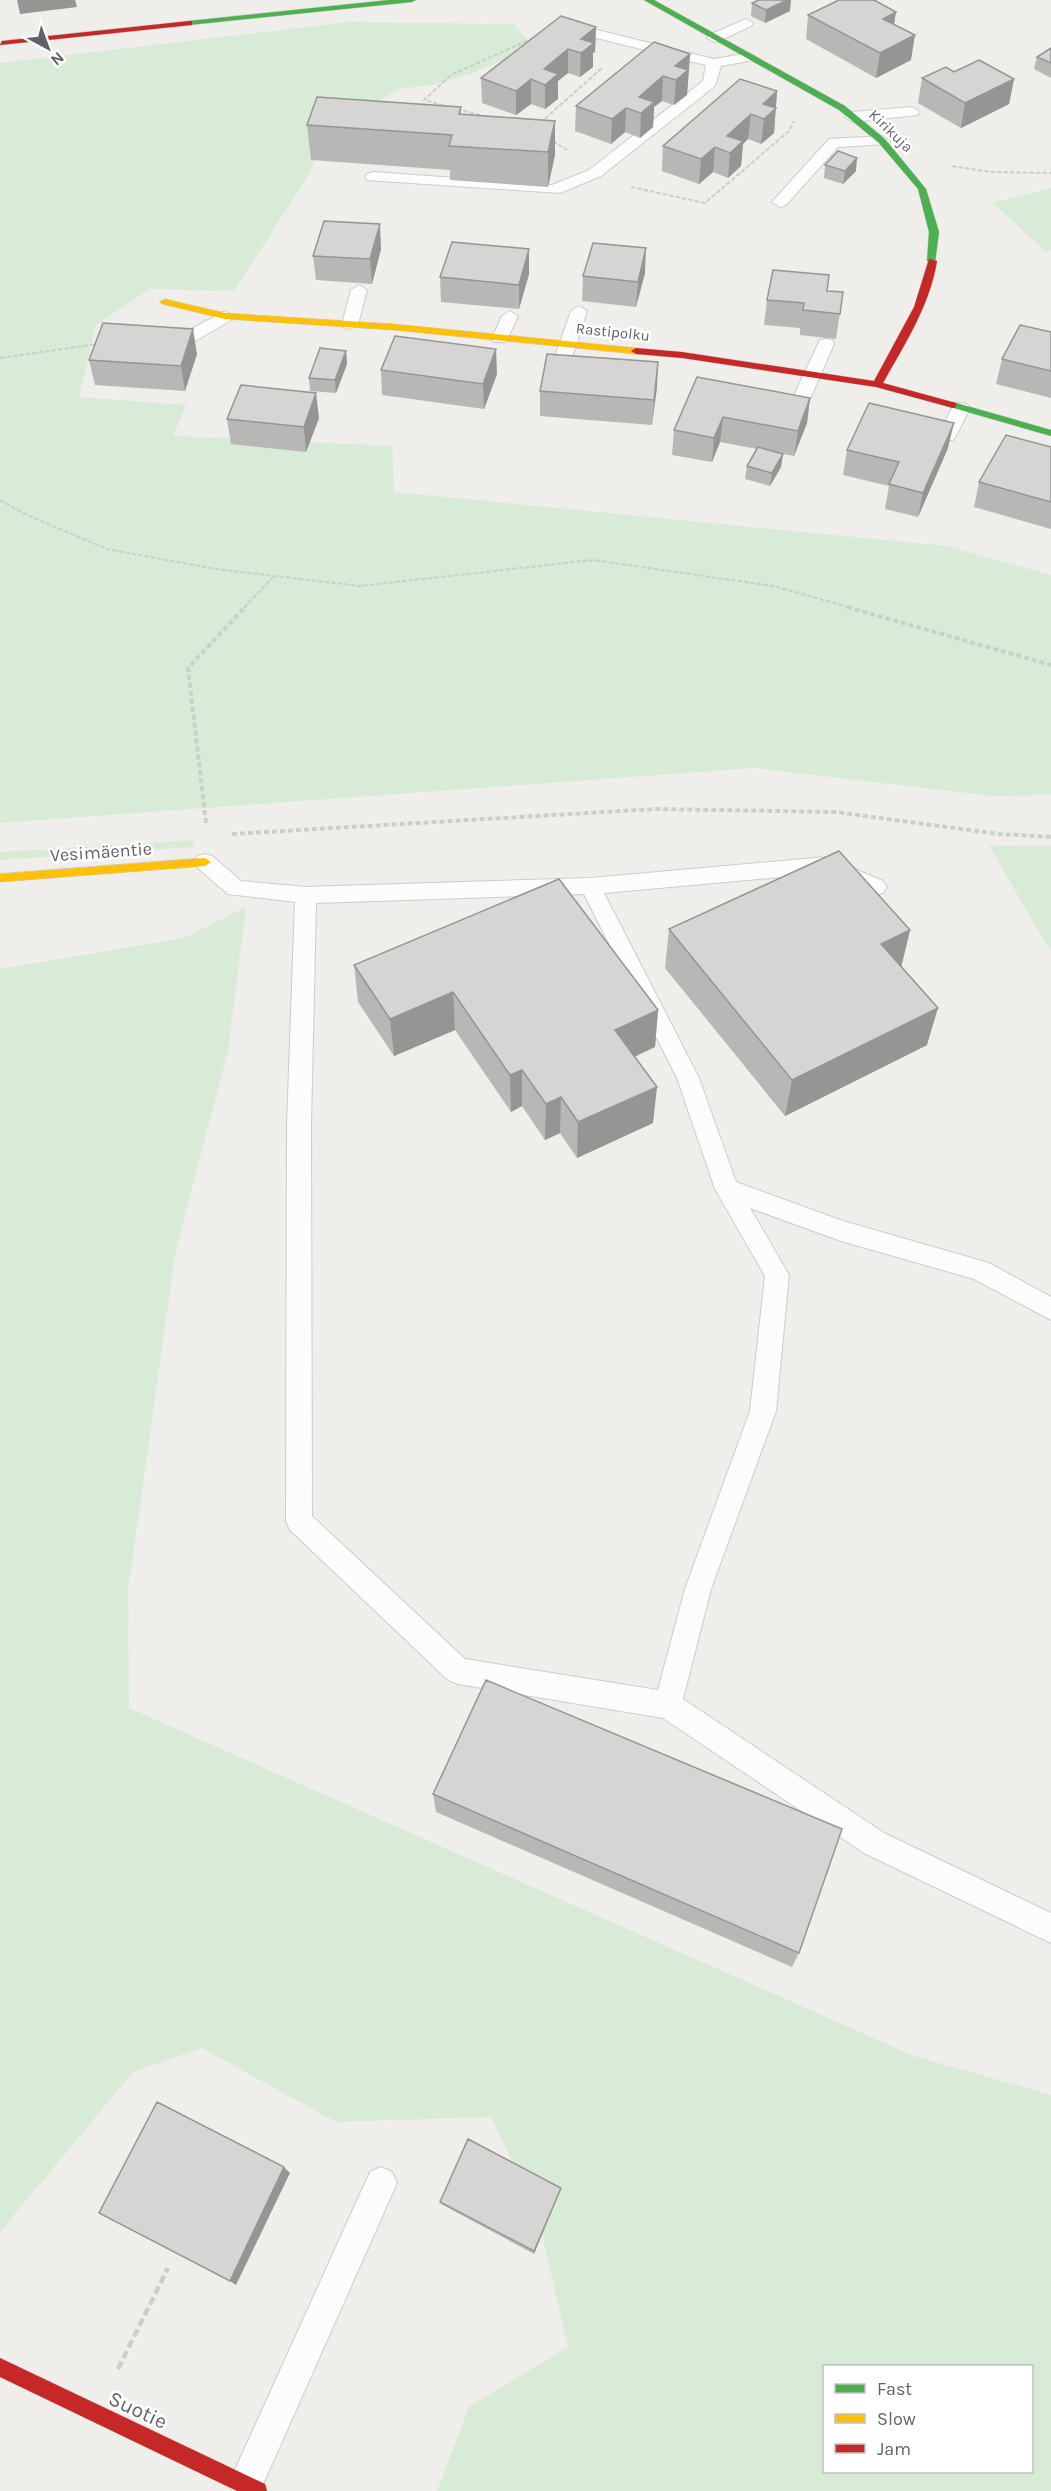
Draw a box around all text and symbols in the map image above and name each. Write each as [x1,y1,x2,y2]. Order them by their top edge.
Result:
north arrow [18,18,78,78]
text: N [47,48,68,70]
street label: Kirikuja [865,106,917,156]
street label: Rastipolku [575,319,651,345]
street label: Vesimäentie [49,837,153,867]
legend [823,2365,1033,2473]
text: Fast [877,2378,912,2400]
street label: Suotie [105,2386,171,2434]
text: Slow [877,2408,916,2430]
text: Jam [877,2438,911,2460]

